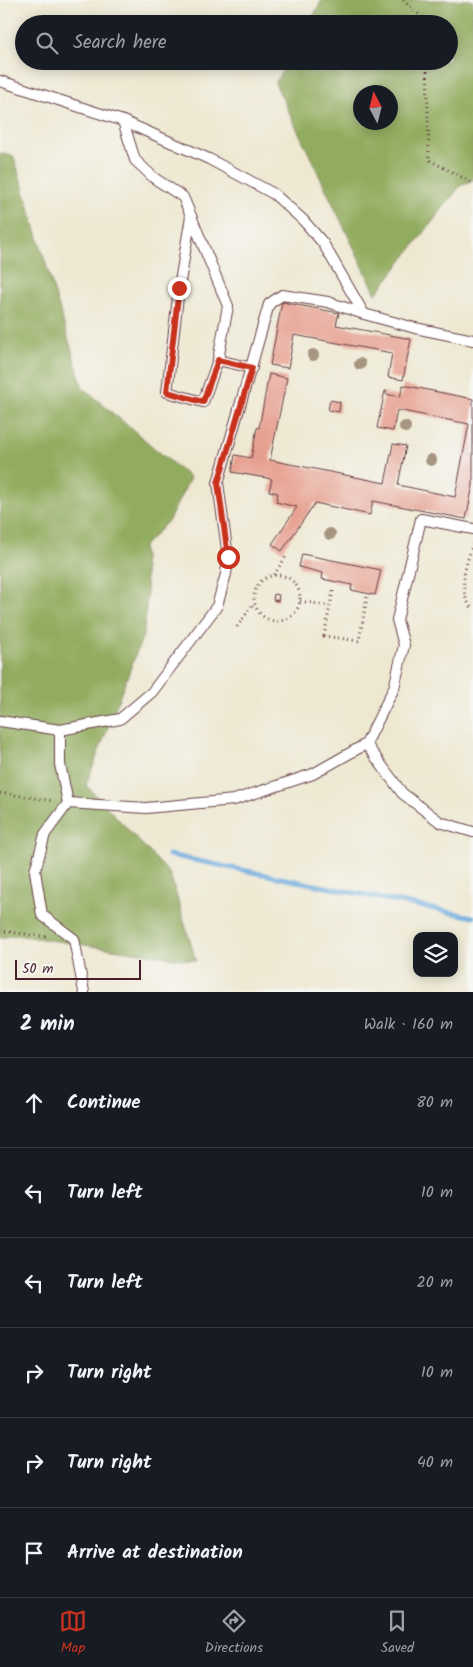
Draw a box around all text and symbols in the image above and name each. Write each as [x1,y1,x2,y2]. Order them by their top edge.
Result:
search box [15,15,458,70]
text: Search here [73,28,167,58]
icon: search [33,29,61,57]
north arrow [353,85,398,130]
route end [168,277,191,300]
route start [217,546,240,569]
map controls [413,932,458,977]
button: layers [413,932,458,977]
scale bar [15,957,141,980]
text: 50 m [22,958,53,980]
text: 2 min [20,1008,75,1041]
text: Walk · 160 m [364,1012,453,1037]
text: Continue [67,1088,140,1118]
icon: ahead [20,1089,48,1117]
text: 80 m [416,1090,453,1115]
text: Turn left [67,1178,142,1208]
icon: left [20,1179,48,1207]
text: 10 m [421,1180,453,1205]
text: Turn left [67,1268,142,1298]
icon: left [20,1269,48,1297]
text: 20 m [417,1270,453,1295]
text: Turn right [67,1358,152,1388]
icon: right [20,1359,48,1387]
text: 10 m [421,1360,453,1385]
text: Turn right [67,1448,152,1478]
icon: right [20,1449,48,1477]
text: 40 m [417,1450,453,1475]
text: Arrive at destination [67,1538,243,1568]
icon: arrive [20,1539,48,1567]
tab: Map [59,1607,87,1659]
tab: Directions [205,1607,263,1659]
tab: Saved [381,1607,414,1659]

